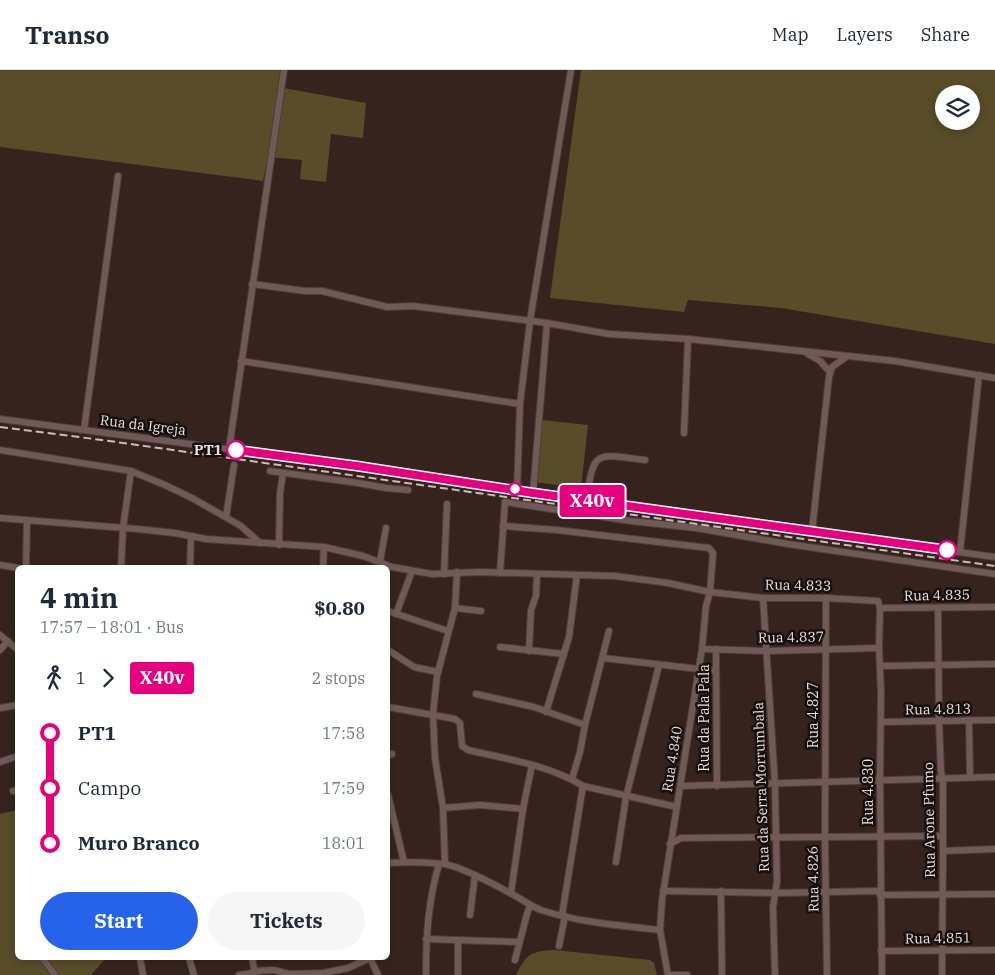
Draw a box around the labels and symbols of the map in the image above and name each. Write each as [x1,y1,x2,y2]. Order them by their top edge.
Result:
street label: Rua da Igreja [99,411,187,439]
marker: PT1 [226,440,246,460]
place label: PT1 [194,441,222,459]
unlabelled marker [508,482,522,496]
line badge: X40v [557,485,627,517]
unlabelled marker [937,540,957,560]
street label: Rua 4.833 [765,575,831,595]
street label: Rua 4.835 [904,585,970,605]
street label: Rua 4.837 [758,627,824,647]
street label: Rua da Pala Pala [695,664,713,772]
street label: Rua 4.827 [804,682,822,748]
street label: Rua 4.813 [905,699,971,719]
street label: Rua da Serra Morrumbala [749,701,773,872]
street label: Rua 4.840 [658,725,686,793]
street label: Rua 4.830 [859,759,877,825]
street label: Rua Arone Pfumo [919,762,939,878]
street label: Rua 4.826 [803,846,823,912]
street label: Rua 4.851 [905,928,971,948]

